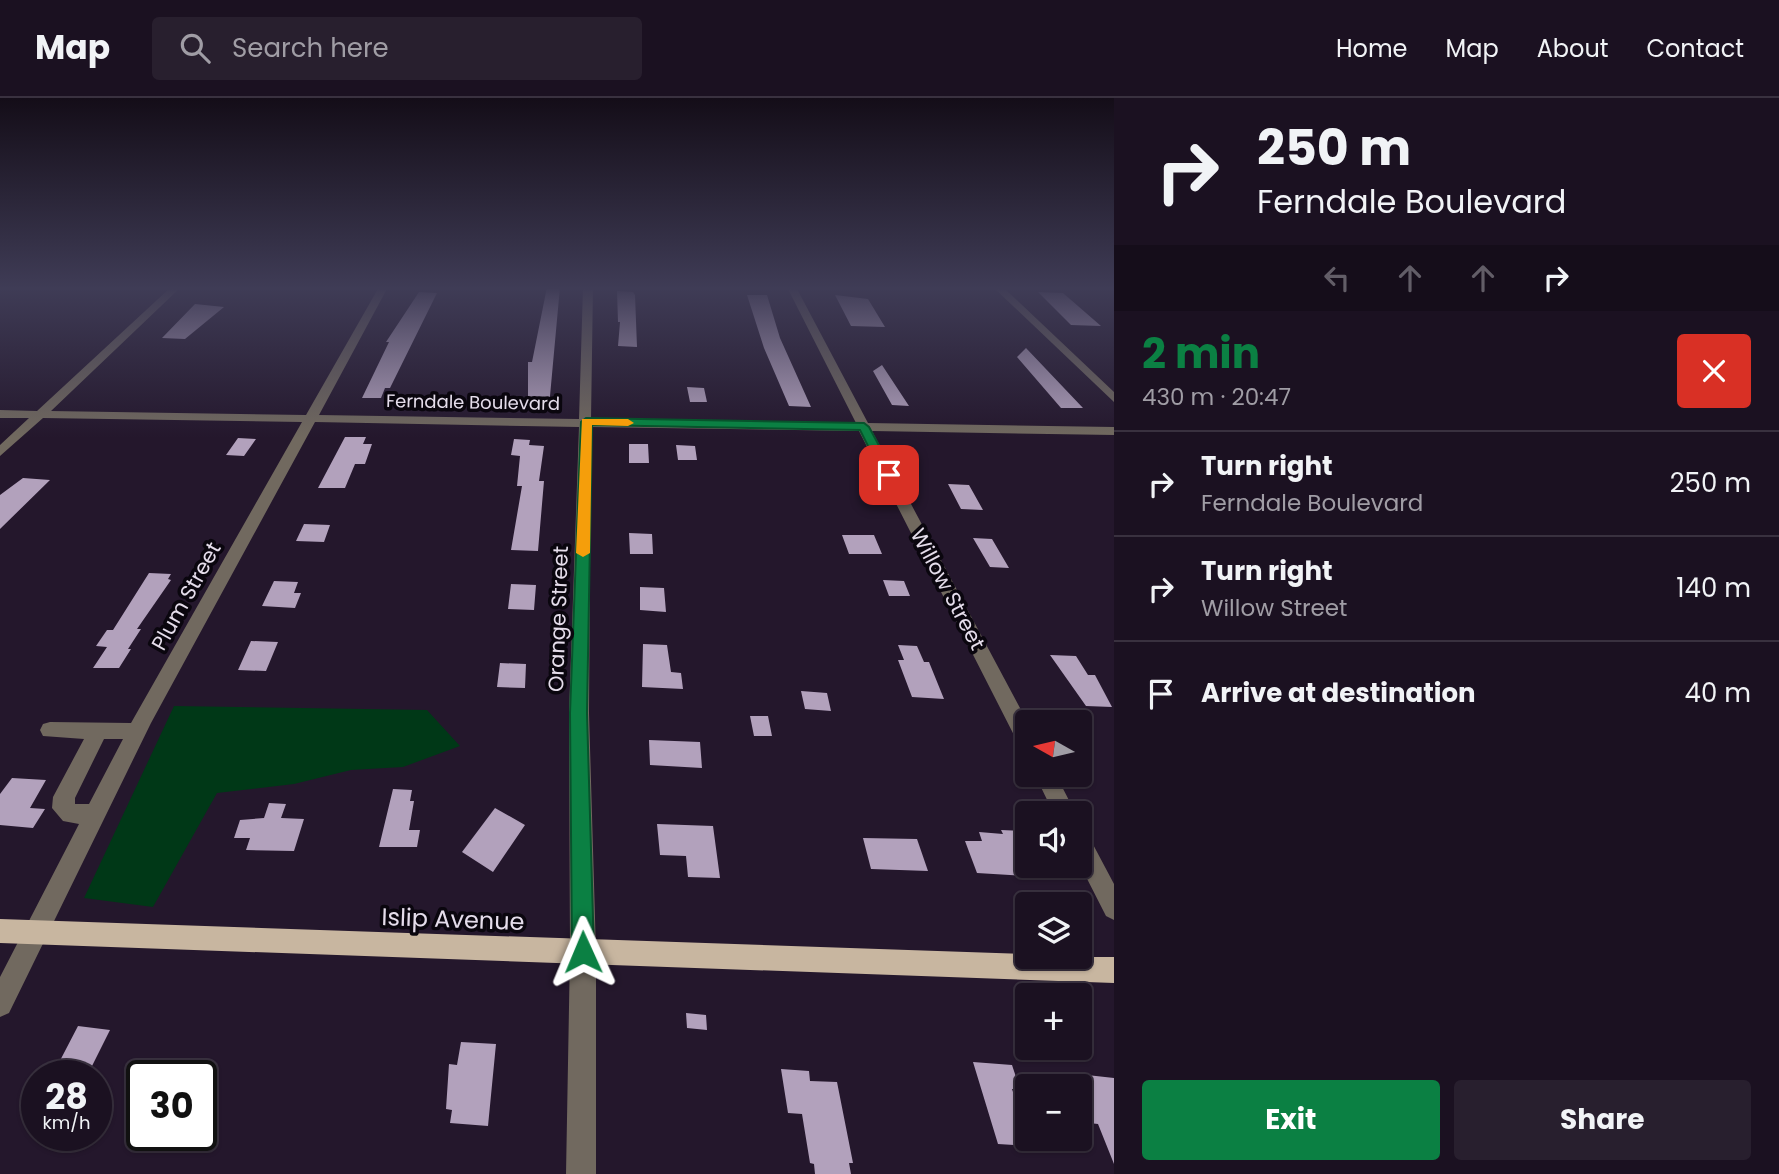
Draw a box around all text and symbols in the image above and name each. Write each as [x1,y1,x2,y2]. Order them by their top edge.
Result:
search box [152,17,642,80]
text: Map [35,24,110,71]
icon: search [176,29,214,67]
text: Search here [232,30,389,66]
text: Home [1336,32,1408,65]
text: Map [1446,32,1499,65]
text: About [1537,32,1608,65]
text: Contact [1646,32,1744,65]
text: 250 m [1257,114,1411,182]
icon: right [1142,126,1233,217]
text: Ferndale Boulevard [1257,179,1566,224]
icon: left [1318,259,1356,297]
icon: ahead [1391,259,1429,297]
icon: ahead [1464,259,1502,297]
icon: right [1537,259,1575,297]
text: 2 min [1142,324,1260,383]
button: close [1677,334,1751,408]
text: 430 m · 20:47 [1142,381,1291,413]
street label: Ferndale Boulevard [386,388,560,416]
pin [859,445,919,505]
text: Turn right [1201,448,1333,484]
icon: arrive [870,456,908,494]
icon: right [1142,465,1180,503]
text: 250 m [1670,465,1751,501]
text: Ferndale Boulevard [1201,487,1423,519]
street label: Willow Street [904,523,992,655]
street label: Plum Street [144,537,228,655]
street label: Orange Street [541,545,575,693]
text: Turn right [1201,553,1333,589]
icon: right [1142,570,1180,608]
text: 140 m [1676,570,1751,606]
text: Willow Street [1201,592,1348,624]
icon: arrive [1142,675,1180,713]
text: Arrive at destination [1201,675,1476,711]
text: 40 m [1685,675,1751,711]
north arrow [1015,710,1092,788]
map controls [1015,710,1092,1151]
button: sound [1015,801,1092,878]
button: layers [1015,892,1092,969]
street label: Islip Avenue [381,900,525,938]
position arrow [546,915,620,989]
button: + [1015,983,1092,1060]
speed limit sign: 30 [126,1060,217,1151]
text: 28 [45,1072,88,1121]
button: − [1015,1074,1092,1151]
button: Exit [1142,1080,1440,1160]
button: Share [1454,1080,1751,1160]
text: km/h [43,1110,90,1135]

